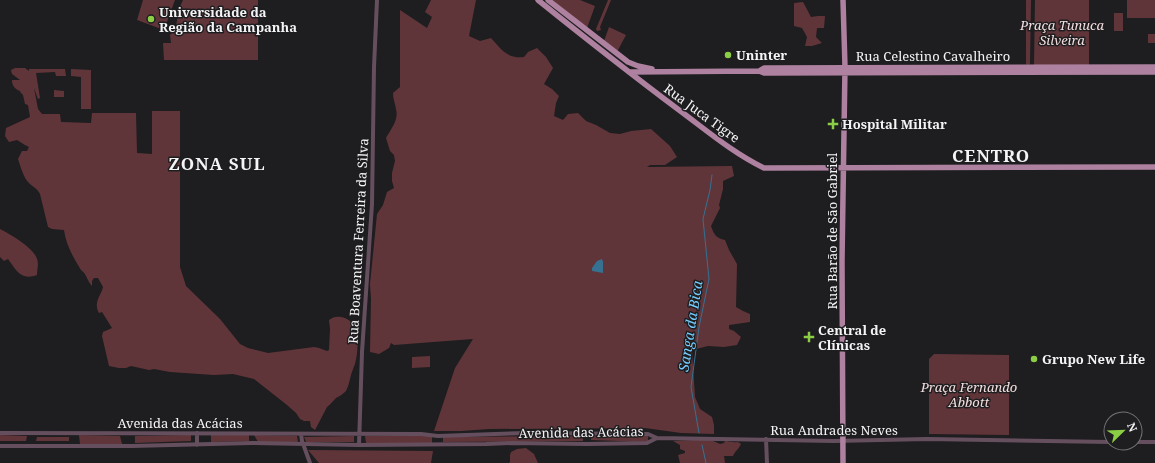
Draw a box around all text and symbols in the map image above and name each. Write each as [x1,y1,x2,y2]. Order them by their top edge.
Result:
place label: Universidade da Região da Campanha [159,3,297,36]
marker: Universidade da Região da Campanha [146,14,156,24]
park label: Praça Tunuca Silveira [1019,16,1104,49]
place label: Uninter [736,46,787,64]
street label: Rua Celestino Cavalheiro [856,47,1010,65]
marker: Uninter [723,50,733,60]
street label: Rua Juca Tigre [660,79,744,147]
place label: Hospital Militar [842,115,947,133]
marker: Hospital Militar [827,118,839,130]
street label: Rua Boaventura Ferreira da Silva [344,138,372,344]
district label: CENTRO [952,144,1030,167]
district label: ZONA SUL [169,152,266,175]
street label: Rua Barão de São Gabriel [823,153,841,309]
water label: Sanga da Bica [673,278,707,373]
place label: Central de Clínicas [818,321,886,354]
marker: Central de Clínicas [803,331,815,343]
place label: Grupo New Life [1042,350,1145,368]
marker: Grupo New Life [1029,354,1039,364]
park label: Praça Fernando Abbott [920,378,1017,411]
north arrow [1103,411,1143,451]
street label: Avenida das Acácias [118,414,243,432]
text: N [1124,420,1141,434]
street label: Rua Andrades Neves [770,421,898,439]
street label: Avenida das Acácias [518,422,644,442]

